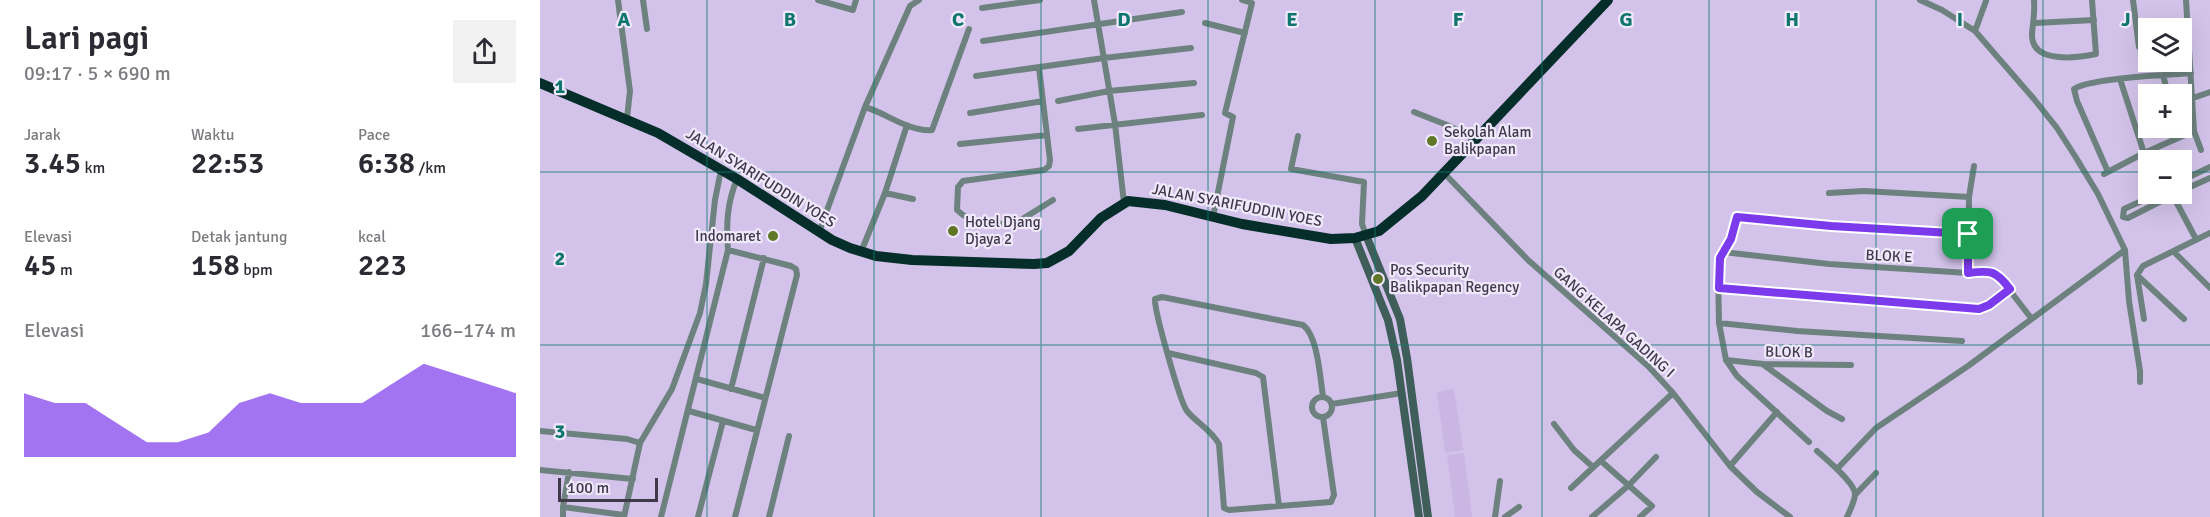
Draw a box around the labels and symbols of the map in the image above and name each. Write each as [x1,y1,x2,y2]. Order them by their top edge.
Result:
text: A [618,7,631,32]
text: B [784,7,796,32]
text: C [952,7,964,32]
text: D [1117,7,1131,32]
text: E [1286,7,1298,32]
text: F [1453,7,1464,32]
text: G [1619,7,1633,32]
text: H [1785,7,1799,32]
text: I [1957,7,1963,32]
text: J [2121,7,2131,32]
text: 1 [555,74,566,99]
place label: Sekolah Alam Balikpapan [1444,123,1531,158]
street label: JALAN SYARIFUDDIN YOES [683,125,839,231]
marker: Sekolah Alam Balikpapan [1425,134,1439,148]
street label: JALAN SYARIFUDDIN YOES [1151,180,1323,230]
pin [1942,208,1993,259]
place label: Hotel Djang Djaya 2 [965,213,1041,248]
marker: Hotel Djang Djaya 2 [946,224,960,238]
place label: Indomaret [695,227,761,245]
marker: Indomaret [766,229,780,243]
text: 2 [555,246,565,271]
street label: BLOK E [1865,246,1913,266]
place label: Pos Security Balikpapan Regency [1390,261,1519,296]
street label: GANG KELAPA GADING I [1550,263,1678,381]
marker: Pos Security Balikpapan Regency [1371,272,1385,286]
street label: BLOK B [1765,343,1813,361]
text: 3 [555,419,565,444]
scale bar [558,475,658,502]

